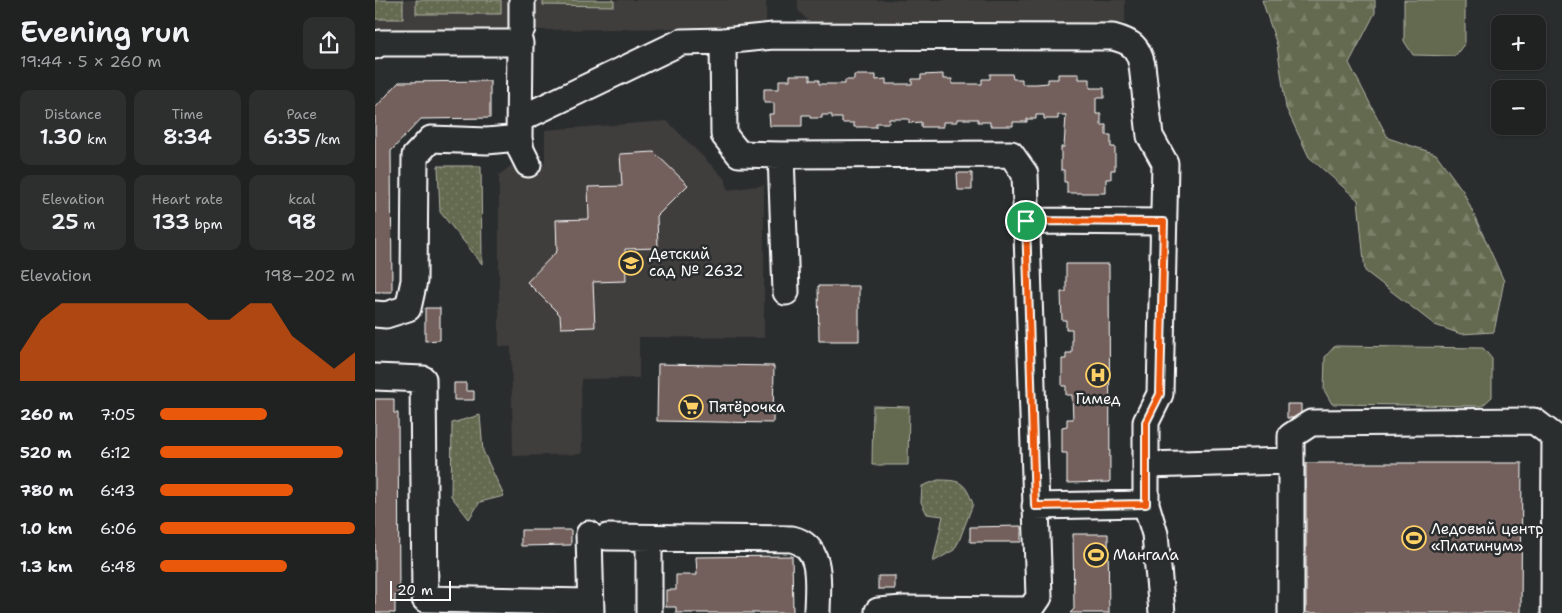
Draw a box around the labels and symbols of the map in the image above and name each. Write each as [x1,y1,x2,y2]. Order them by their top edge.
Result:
pin [1005,200,1047,242]
place label: Детский сад № 2632 [649,244,743,281]
school or university icon: Детский сад № 2632 [618,250,644,276]
hospital icon: Гимед [1085,362,1111,388]
place label: Гимед [1075,389,1121,409]
supermarket icon: Пятёрочка [678,394,704,420]
place label: Пятёрочка [709,397,786,417]
place label: Ледовый центр «Платинум» [1431,519,1544,556]
sports icon: Ледовый центр «Платинум» [1401,525,1427,551]
sports icon: Мангала [1083,542,1109,568]
place label: Мангала [1113,545,1179,565]
scale bar [390,578,451,601]

